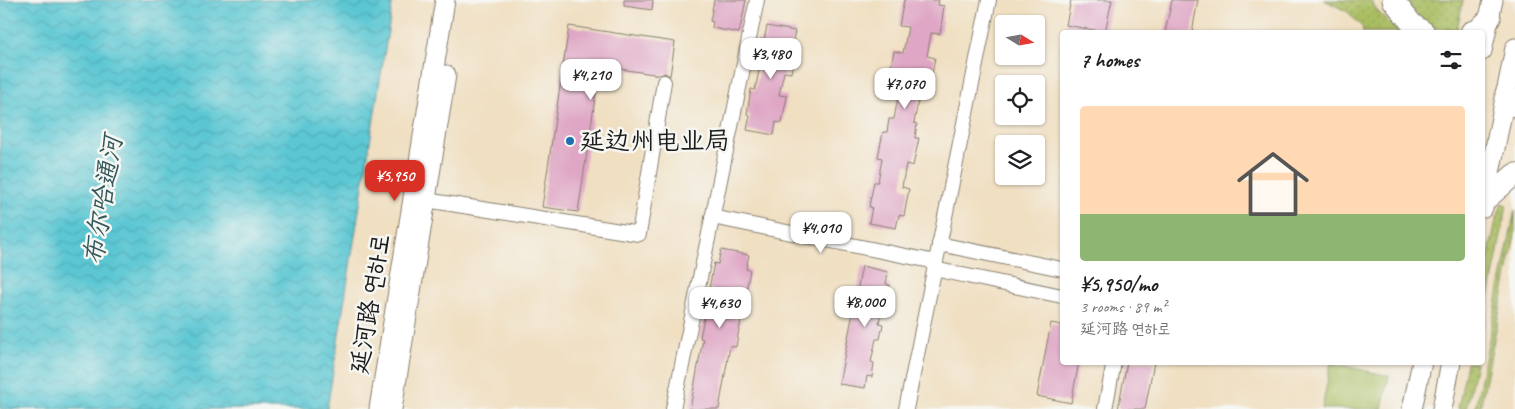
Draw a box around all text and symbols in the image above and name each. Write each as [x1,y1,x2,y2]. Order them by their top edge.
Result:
north arrow [995,15,1045,65]
map controls [995,15,1045,185]
pin: ¥3,480 [730,38,812,80]
text: ¥3,480 [751,44,791,64]
icon: filters [1437,46,1465,74]
text: 7 homes [1080,47,1139,73]
pin: ¥4,210 [550,58,632,101]
text: ¥4,210 [571,65,611,85]
pin: ¥7,070 [864,68,946,110]
text: ¥7,070 [885,74,925,94]
button: locate [995,75,1045,125]
place label: 延边州电业局 [580,125,730,157]
water label: 布尔哈通河 [77,129,130,267]
marker: 延边州电业局 [564,135,576,147]
button: layers [995,135,1045,185]
icon: home [1228,139,1318,229]
pin: ¥5,950 [354,160,436,202]
text: ¥5,950 [376,166,414,186]
pin: ¥4,010 [780,212,862,254]
text: ¥4,010 [801,218,841,238]
street label: 延河路 연하로 [343,232,397,376]
text: ¥5,950/mo [1080,271,1157,297]
pin: ¥4,630 [679,286,761,329]
pin: ¥8,000 [824,286,906,328]
text: ¥8,000 [845,292,885,312]
text: ¥4,630 [700,293,740,313]
text: 3 rooms · 89 m² [1080,297,1166,317]
text: 延河路 연하로 [1080,319,1171,339]

